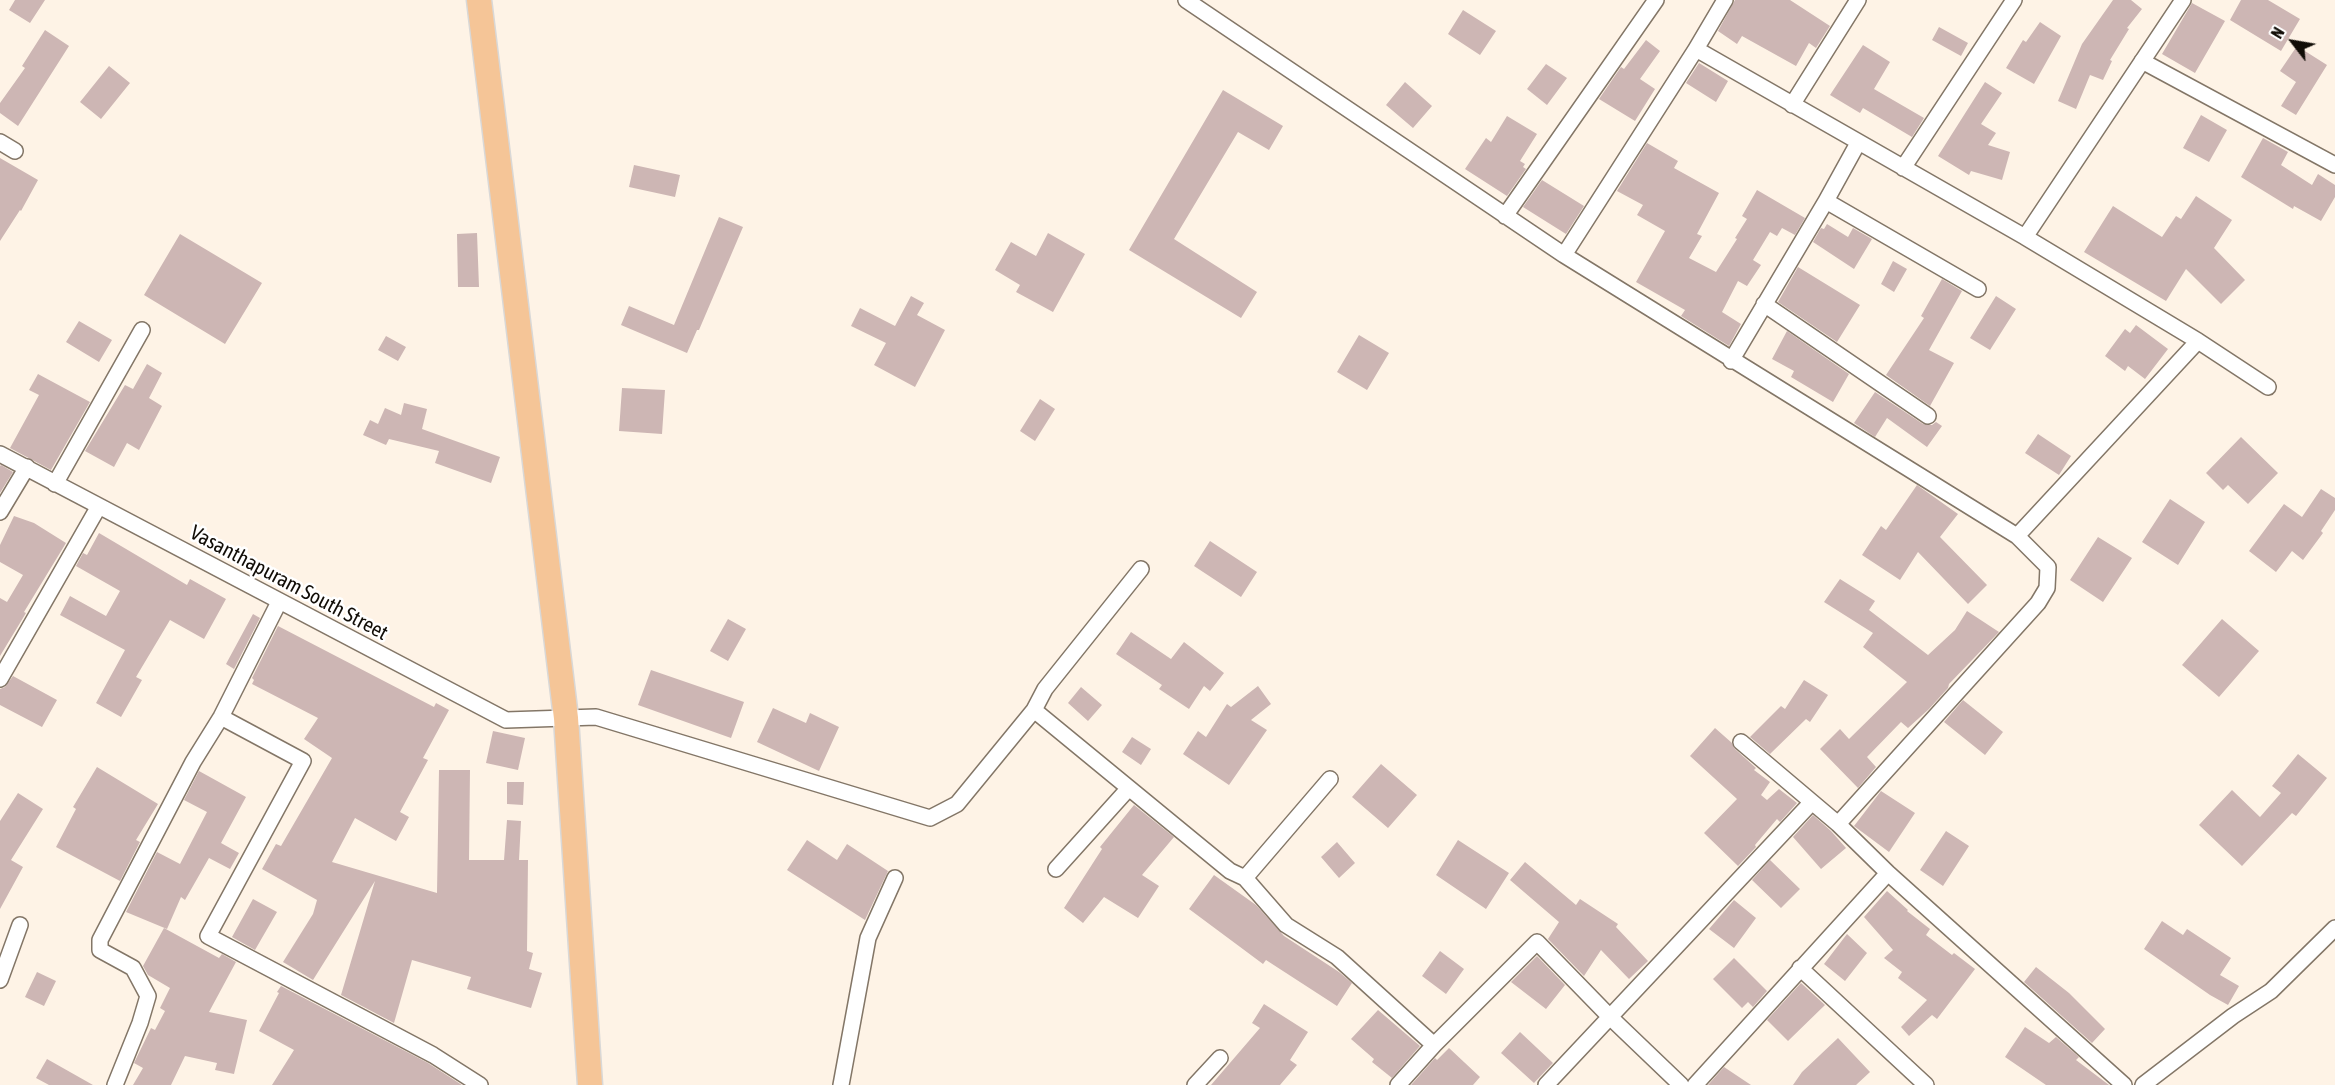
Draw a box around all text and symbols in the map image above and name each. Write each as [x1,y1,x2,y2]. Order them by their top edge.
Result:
north arrow [2263,12,2323,72]
text: N [2267,24,2288,41]
street label: Vasanthapuram South Street [186,520,392,646]

